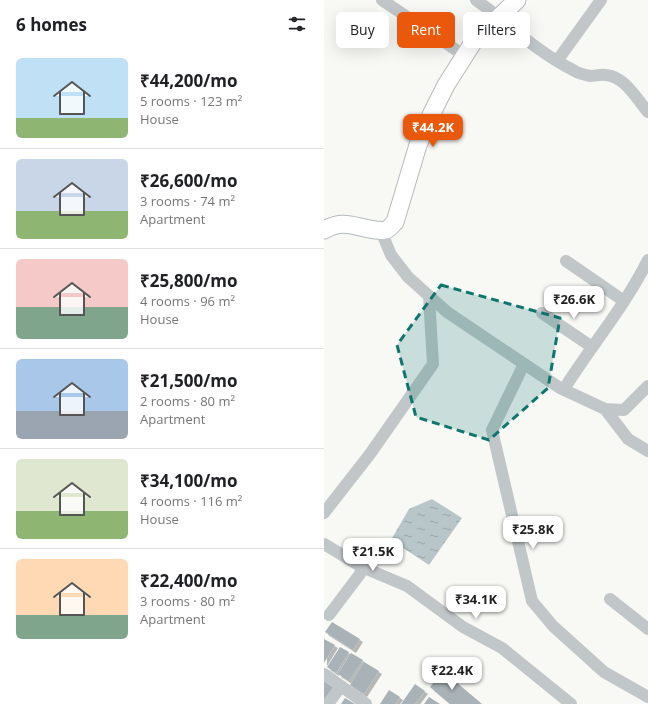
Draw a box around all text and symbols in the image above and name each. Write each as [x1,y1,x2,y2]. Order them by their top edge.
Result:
chip: Buy [336,12,389,48]
chip: Rent [397,12,455,48]
chip: Filters [463,12,530,48]
text: 6 homes [16,13,87,36]
icon: filters [286,13,308,35]
text: ₹44,200/mo [140,69,237,92]
icon: home [48,74,96,122]
text: 5 rooms · 123 m² [140,92,242,110]
text: House [140,110,179,128]
pin: ₹44.2K [400,114,466,148]
text: ₹44.2K [412,118,454,136]
text: ₹26,600/mo [140,169,237,192]
icon: home [48,175,96,223]
text: 3 rooms · 74 m² [140,192,235,210]
text: Apartment [140,210,205,228]
text: ₹25,800/mo [140,269,237,292]
icon: home [48,275,96,323]
pin: ₹26.6K [541,286,607,320]
text: ₹26.6K [553,290,595,308]
text: 4 rooms · 96 m² [140,292,235,310]
text: House [140,310,179,328]
text: ₹21,500/mo [140,369,237,392]
icon: home [48,375,96,423]
text: 2 rooms · 80 m² [140,392,235,410]
text: Apartment [140,410,205,428]
text: ₹34,100/mo [140,469,237,492]
icon: home [48,475,96,523]
text: 4 rooms · 116 m² [140,492,242,510]
text: House [140,510,179,528]
pin: ₹25.8K [500,516,566,550]
text: ₹25.8K [512,520,554,538]
pin: ₹21.5K [340,538,406,572]
text: ₹21.5K [352,542,394,560]
text: ₹22,400/mo [140,569,237,592]
icon: home [48,575,96,623]
pin: ₹34.1K [443,586,509,620]
text: ₹34.1K [455,590,497,608]
text: 3 rooms · 80 m² [140,592,235,610]
text: Apartment [140,610,205,628]
pin: ₹22.4K [419,657,485,691]
text: ₹22.4K [431,661,473,679]

